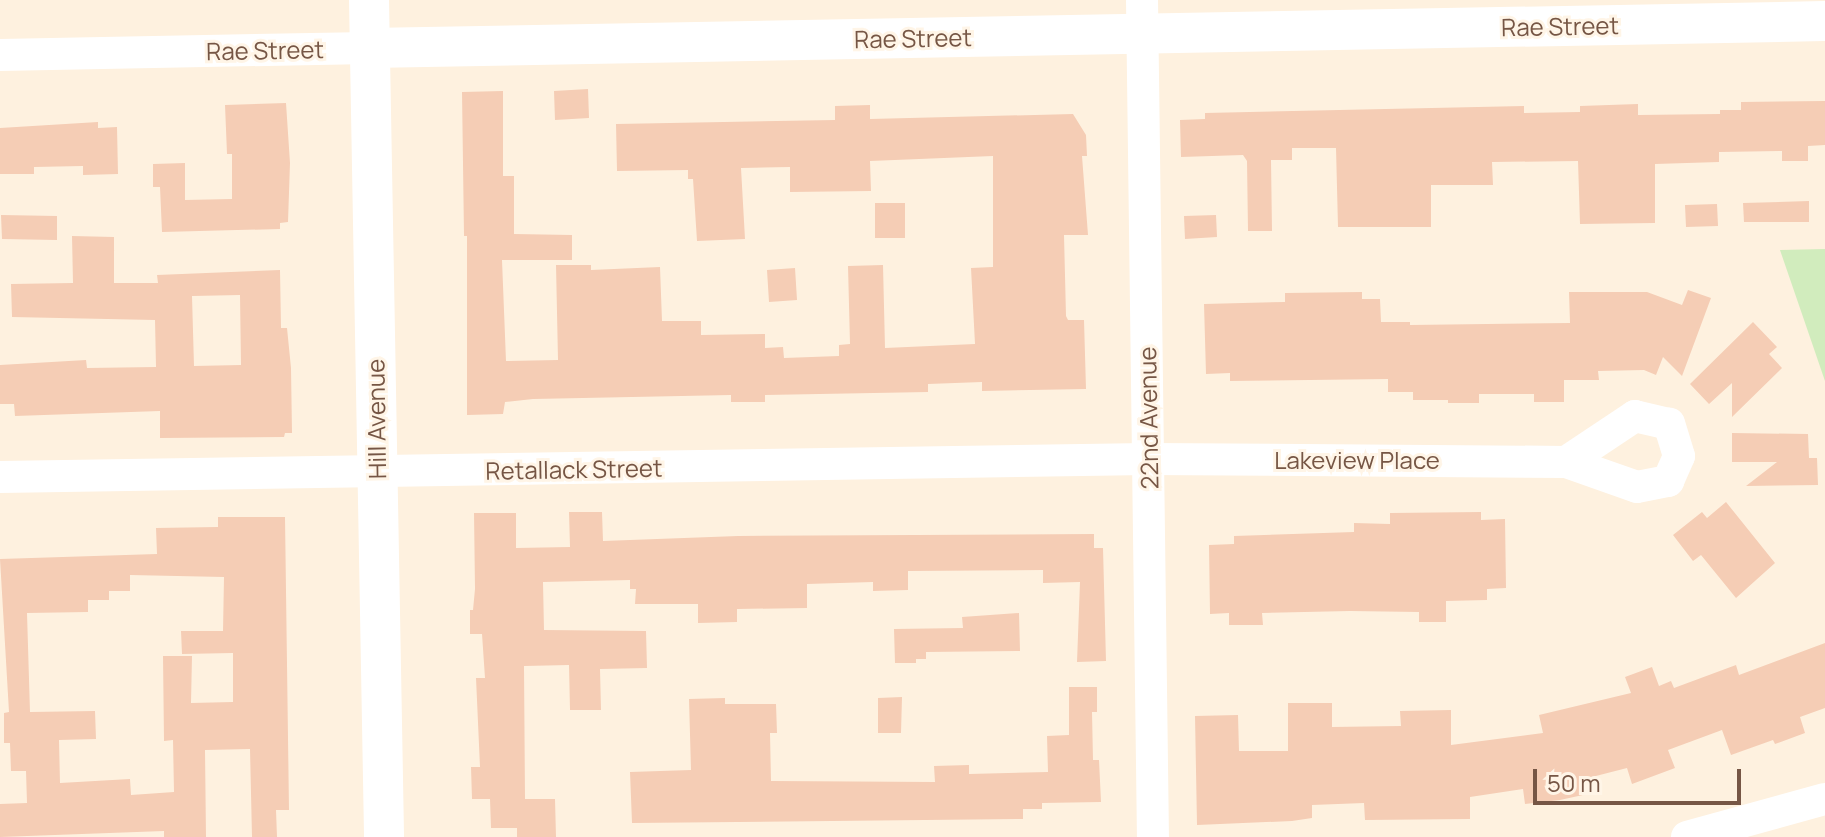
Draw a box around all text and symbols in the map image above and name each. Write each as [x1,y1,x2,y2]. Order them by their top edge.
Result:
street label: Rae Street [1501,11,1619,41]
street label: Rae Street [854,23,972,53]
street label: Rae Street [206,35,324,65]
street label: 22nd Avenue [1132,346,1164,490]
street label: Hill Avenue [361,359,391,479]
street label: Lakeview Place [1274,446,1440,474]
street label: Retallack Street [485,453,663,485]
scale bar [1537,753,1745,803]
text: 50 m [1547,766,1601,799]

